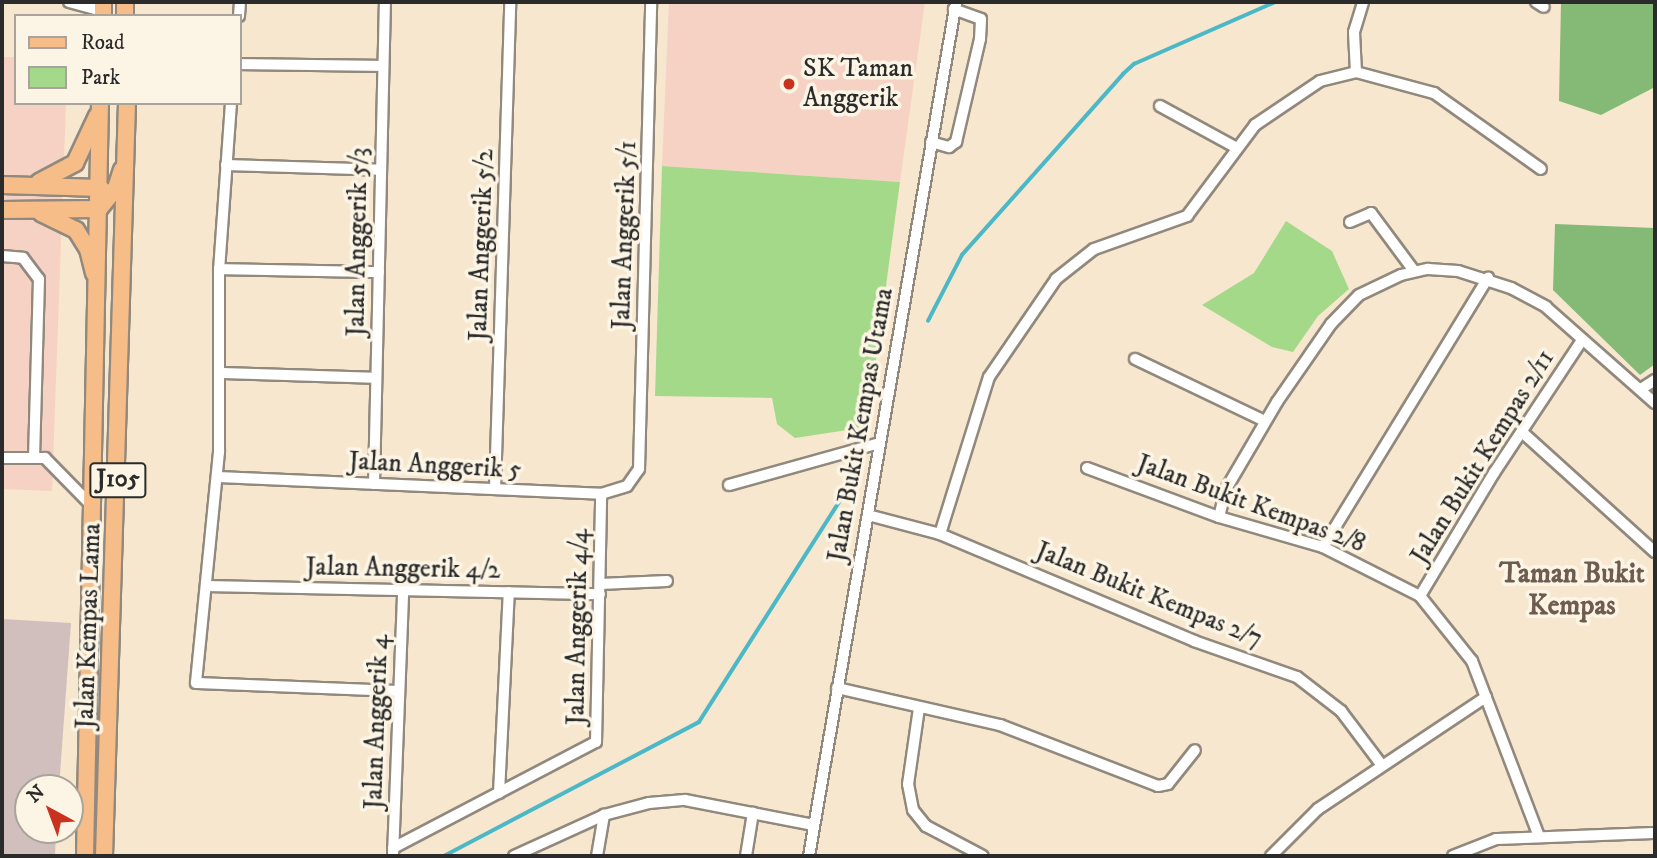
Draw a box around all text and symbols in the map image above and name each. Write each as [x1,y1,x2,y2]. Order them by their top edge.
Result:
legend [14,14,242,105]
text: Road [81,30,125,56]
place label: SK Taman Anggerik [803,53,913,114]
text: Park [81,65,120,91]
marker: SK Taman Anggerik [781,76,797,92]
street label: Jalan Anggerik 5/1 [606,140,644,330]
street label: Jalan Anggerik 5/3 [341,147,375,337]
street label: Jalan Anggerik 5/2 [463,148,501,342]
street label: Jalan Bukit Kempas Utama [822,286,900,564]
street label: Jalan Bukit Kempas 2/11 [1404,344,1562,570]
street label: Jalan Anggerik 5 [348,446,522,486]
street label: Jalan Bukit Kempas 2/8 [1133,448,1369,560]
road number: J105 [88,460,148,500]
street label: Jalan Kempas Lama [70,523,108,729]
street label: Jalan Anggerik 4/4 [561,529,595,725]
street label: Jalan Bukit Kempas 2/7 [1031,535,1267,655]
street label: Jalan Anggerik 4/2 [305,552,501,586]
district label: Taman Bukit Kempas [1499,557,1645,623]
street label: Jalan Anggerik 4 [358,634,396,810]
north arrow [14,774,84,844]
text: N [23,780,50,808]

